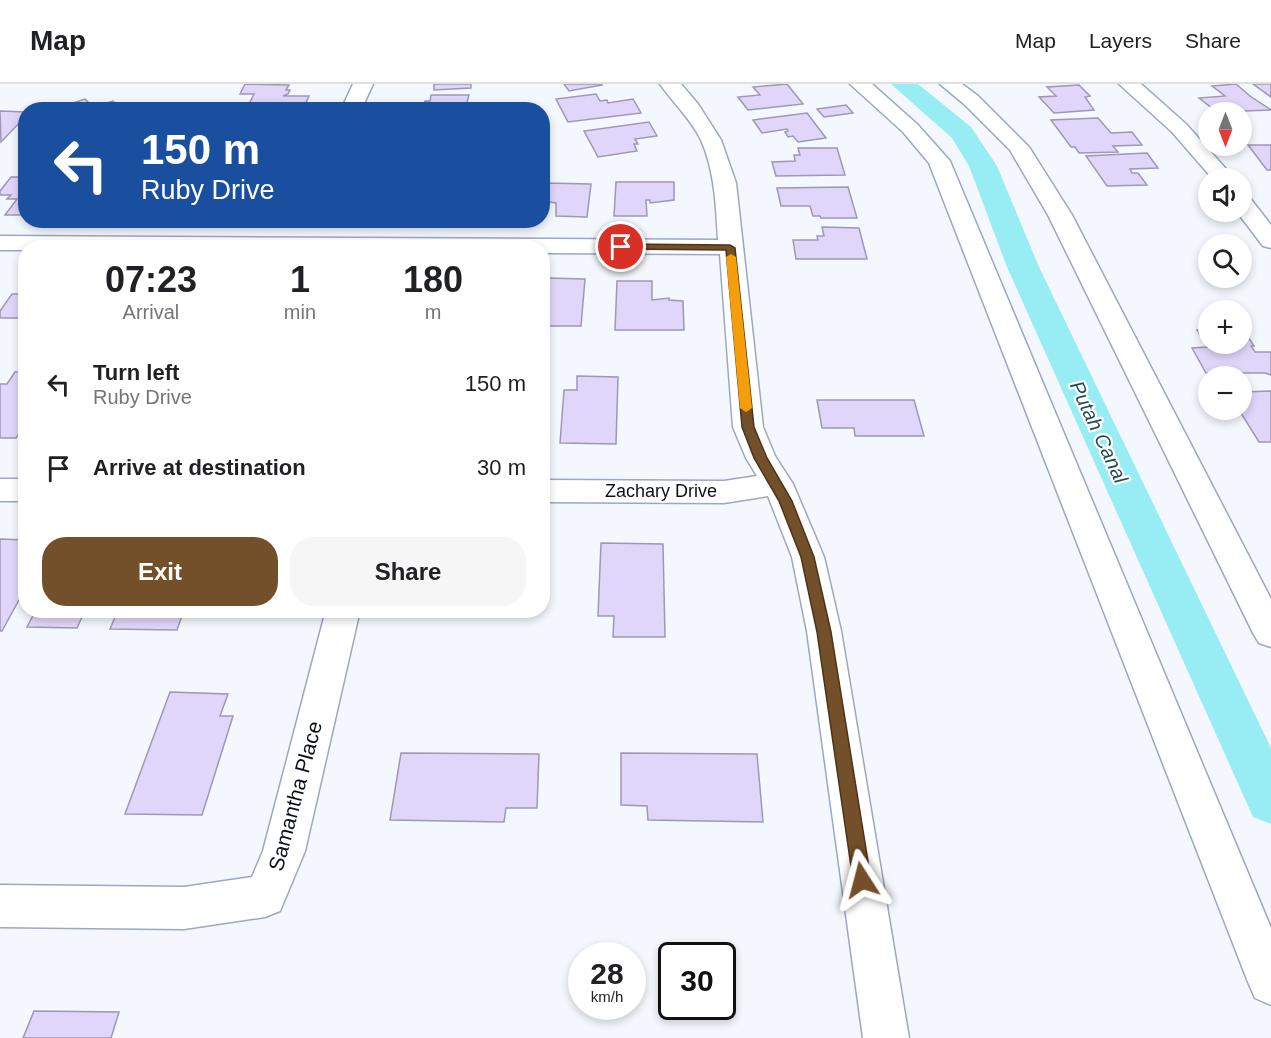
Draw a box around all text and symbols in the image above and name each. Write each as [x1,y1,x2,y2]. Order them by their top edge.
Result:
text: Map [30,25,86,56]
text: Map [1015,29,1056,52]
text: Layers [1089,29,1152,52]
text: Share [1185,29,1241,52]
north arrow [1198,102,1252,156]
map controls [1198,102,1252,420]
icon: left [42,126,120,204]
text: 150 m [141,126,260,173]
button: sound [1198,168,1252,222]
text: Ruby Drive [141,175,275,205]
pin [595,221,646,272]
icon: arrive [604,230,637,263]
button: search [1198,234,1252,288]
text: 07:23 [105,259,197,300]
text: 1 [290,259,310,300]
text: 180 [403,259,463,300]
button: + [1198,300,1252,354]
text: Arrival [123,301,179,323]
text: min [284,301,316,323]
text: m [425,301,441,323]
text: Turn left [93,360,179,385]
button: − [1198,366,1252,420]
icon: left [42,368,75,401]
text: 150 m [465,371,526,396]
water label: Putah Canal [1066,377,1132,487]
text: Ruby Drive [93,386,192,408]
icon: arrive [42,452,75,485]
text: Arrive at destination [93,455,306,480]
text: 30 m [477,455,526,480]
street label: Zachary Drive [605,481,717,501]
button: Exit [42,537,278,606]
button: Share [290,537,526,606]
street label: Samantha Place [264,719,326,873]
position arrow [830,848,894,912]
speed limit sign: 30 [658,942,736,1020]
text: 28 [590,957,624,990]
text: km/h [591,988,623,1005]

